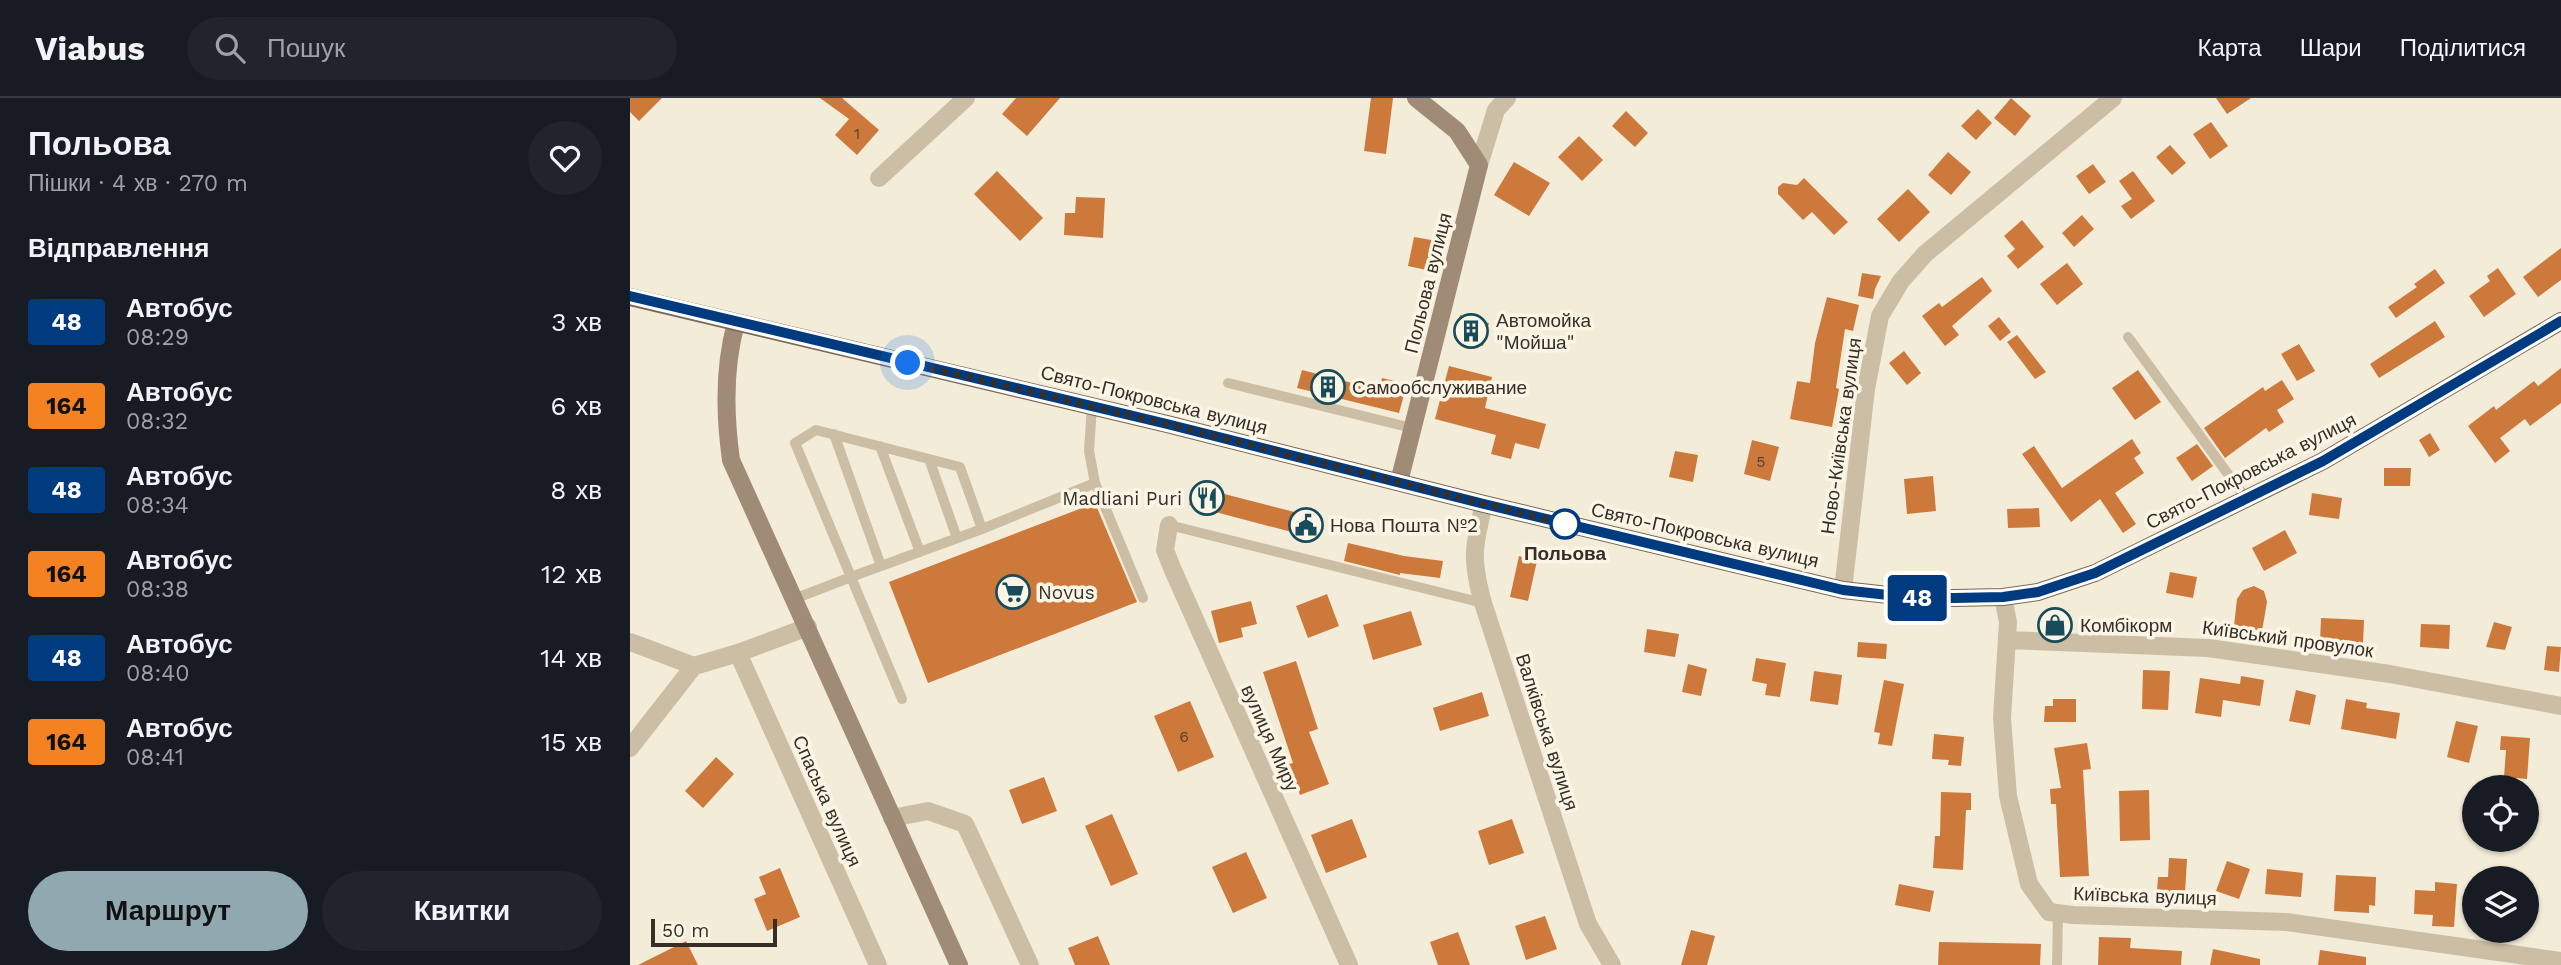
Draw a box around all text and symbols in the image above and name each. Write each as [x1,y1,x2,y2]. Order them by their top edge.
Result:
search box [187,17,677,80]
text: Viabus [35,29,145,68]
icon: search [211,29,249,67]
text: Пошук [267,33,345,63]
text: Карта [2197,34,2262,62]
text: Шари [2300,34,2362,62]
text: Поділитися [2400,34,2526,62]
button: heart [528,121,602,195]
text: Польова [28,124,171,163]
house number: 1 [854,124,860,143]
text: Пішки · 4 хв · 270 m [28,170,248,197]
street label: Польова вулиця [1399,210,1457,356]
text: Відправлення [28,233,209,263]
text: Автобус [126,293,233,323]
text: 3 хв [551,307,602,337]
text: 48 [51,308,82,336]
place label: Автомойка "Мойша" [1496,309,1591,354]
building icon: Автомойка "Мойша" [1452,312,1490,350]
text: 08:29 [126,324,189,351]
street label: Ново-Київська вулиця [1816,336,1866,536]
your location [890,345,925,380]
street label: Свято-Покровська вулиця [1038,361,1270,439]
building icon: Самообслуживание [1309,368,1347,406]
place label: Самообслуживание [1352,376,1527,399]
text: Автобус [126,377,233,407]
text: 6 хв [551,391,602,421]
text: 164 [46,392,87,420]
text: 08:32 [126,408,188,435]
street label: Свято-Покровська вулиця [2142,408,2360,534]
house number: 5 [1756,452,1766,471]
text: Автобус [126,461,233,491]
text: 8 хв [550,475,602,505]
text: 48 [51,476,82,504]
restaurant icon: Madliani Puri [1188,479,1226,517]
place label: Madliani Puri [1062,487,1182,510]
text: 08:34 [126,492,189,519]
street label: Свято-Покровська вулиця [1589,498,1821,572]
public building icon: Нова Пошта №2 [1287,506,1325,544]
marker: Польова [1550,509,1580,539]
place label: Нова Пошта №2 [1330,514,1478,537]
place label: Польова [1524,542,1606,565]
text: Автобус [126,545,233,575]
text: 12 хв [541,559,602,589]
text: 164 [46,560,87,588]
supermarket icon: Novus [994,573,1032,611]
line badge: 48 [1886,575,1948,621]
text: 08:38 [126,576,189,603]
place label: Novus [1038,581,1095,604]
text: 48 [1902,584,1932,612]
shop icon: Комбікорм [2036,606,2074,644]
place label: Комбікорм [2080,614,2172,637]
street label: Київський провулок [2201,616,2376,662]
text: Автобус [126,629,233,659]
text: 14 хв [540,643,602,673]
text: 48 [51,644,82,672]
street label: Валківська вулиця [1511,651,1583,813]
text: 08:40 [126,660,190,687]
street label: вулиця Миру [1236,681,1304,795]
text: Автобус [126,713,233,743]
text: 15 хв [541,727,602,757]
house number: 6 [1179,727,1189,746]
text: 164 [46,728,87,756]
street label: Спаська вулиця [788,732,866,870]
text: 08:41 [126,744,184,771]
map controls [2462,775,2539,943]
button: locate [2462,775,2539,852]
button: layers [2462,866,2539,943]
button: Маршрут [28,871,308,951]
button: Квитки [322,871,602,951]
street label: Київська вулиця [2073,882,2217,910]
scale bar [651,916,777,948]
text: 50 m [662,919,709,942]

